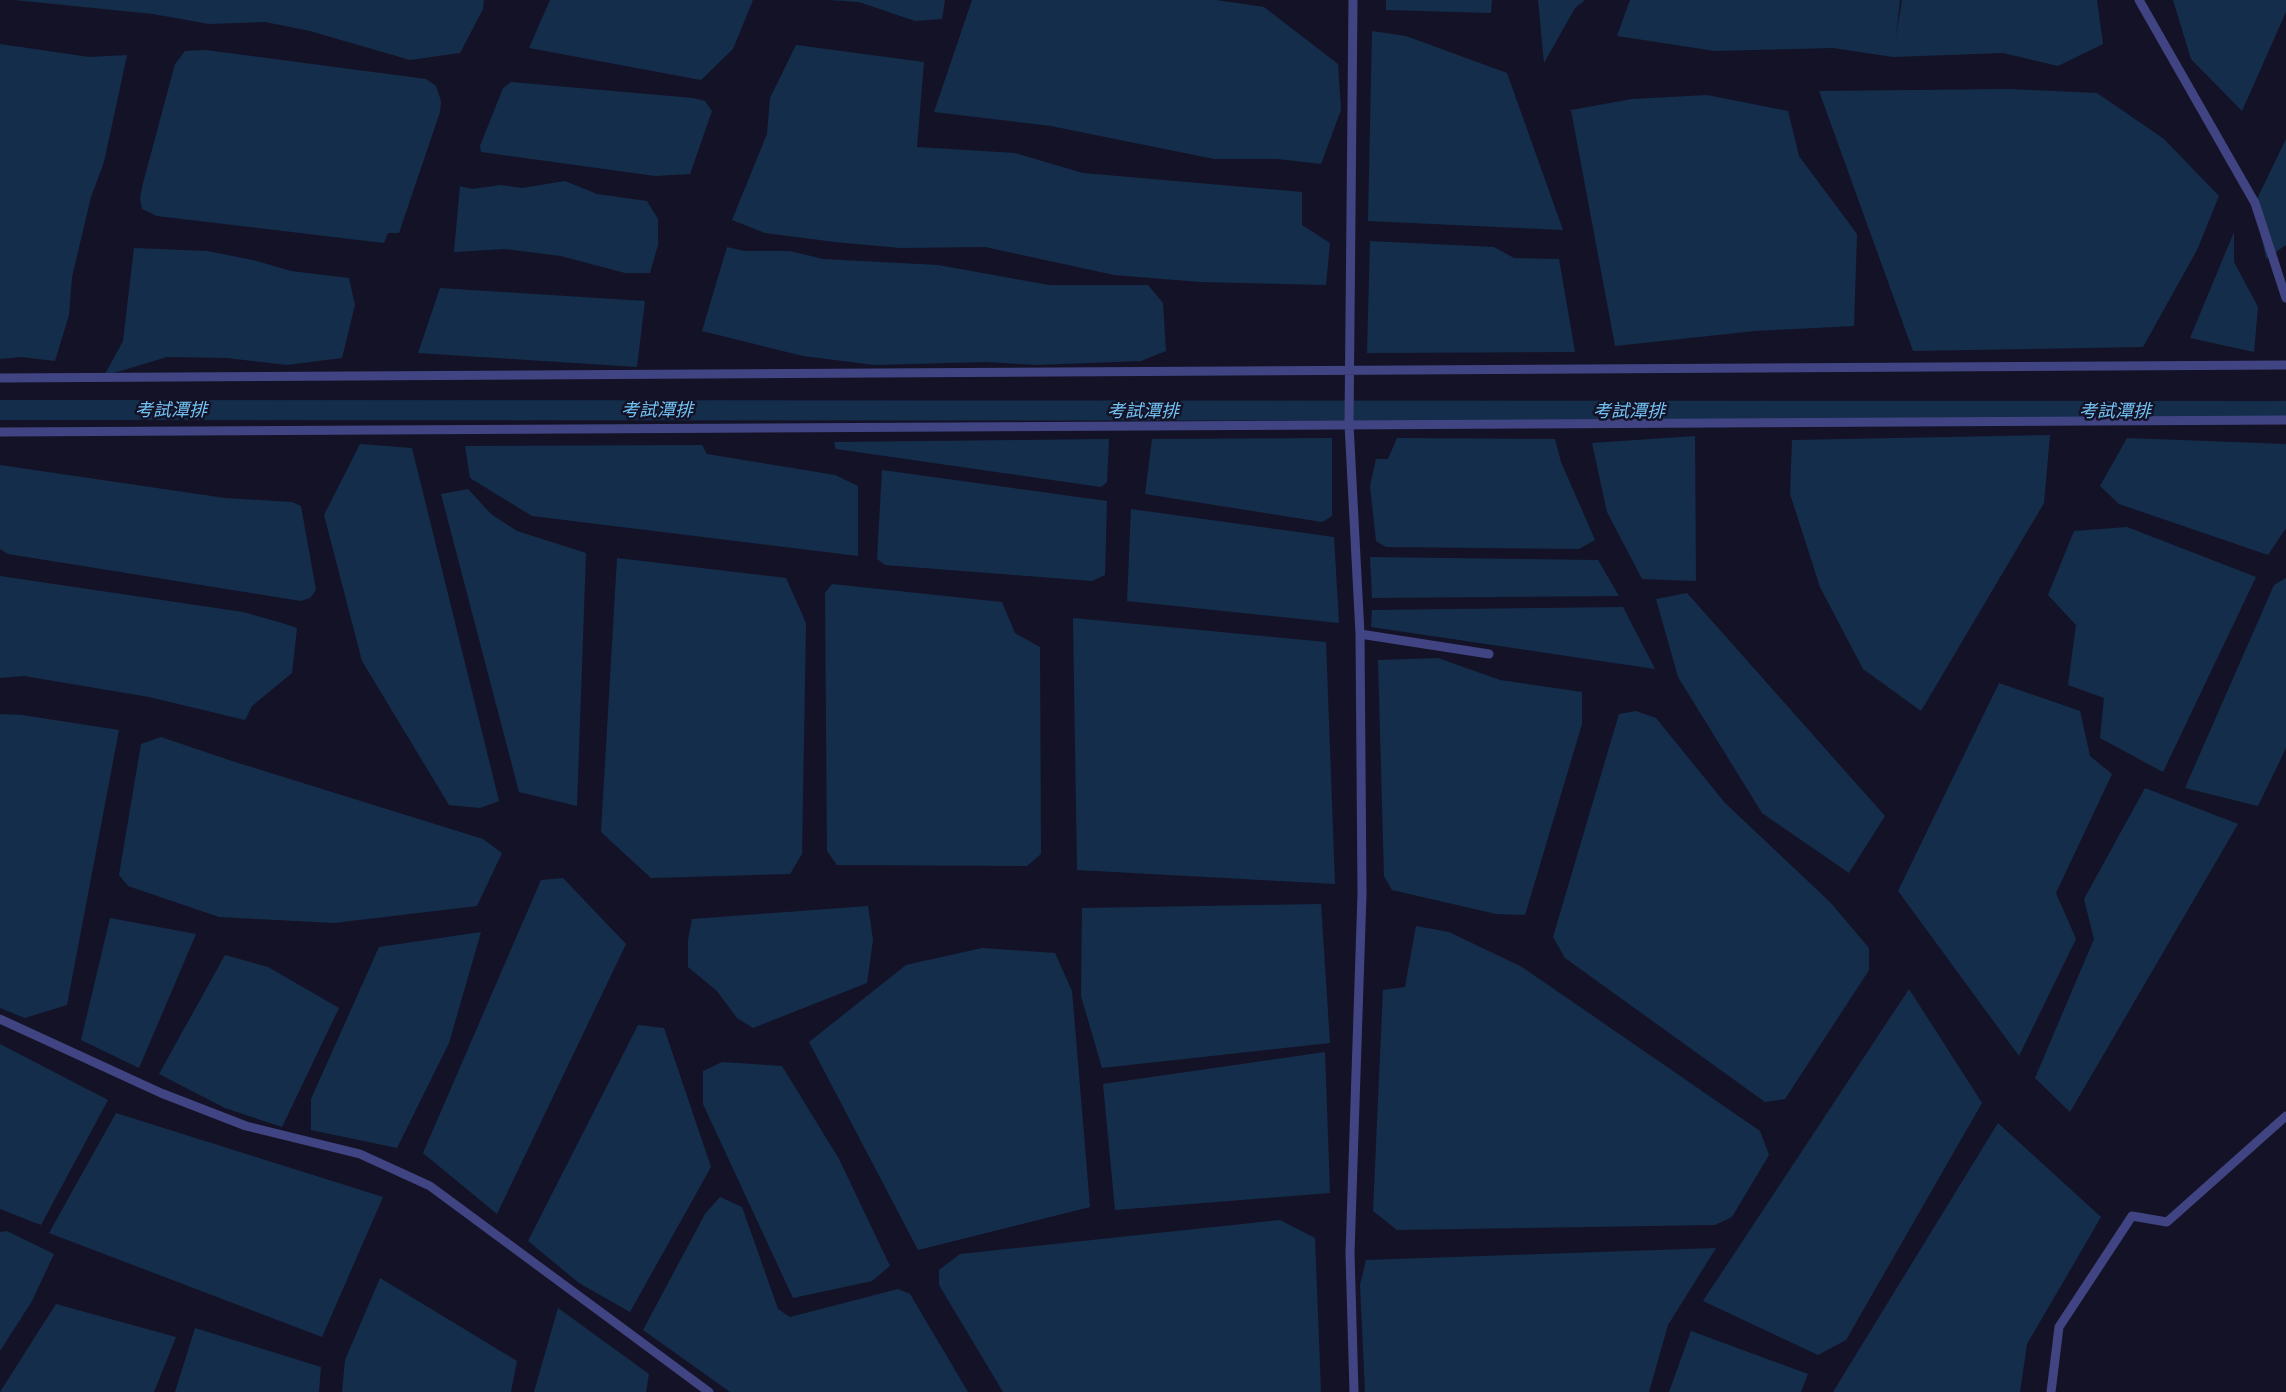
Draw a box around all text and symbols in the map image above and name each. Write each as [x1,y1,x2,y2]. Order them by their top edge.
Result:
water label: 考試潭排 [135,399,207,421]
water label: 考試潭排 [621,399,693,421]
water label: 考試潭排 [1107,400,1179,422]
water label: 考試潭排 [1593,400,1665,422]
water label: 考試潭排 [2079,400,2151,422]

